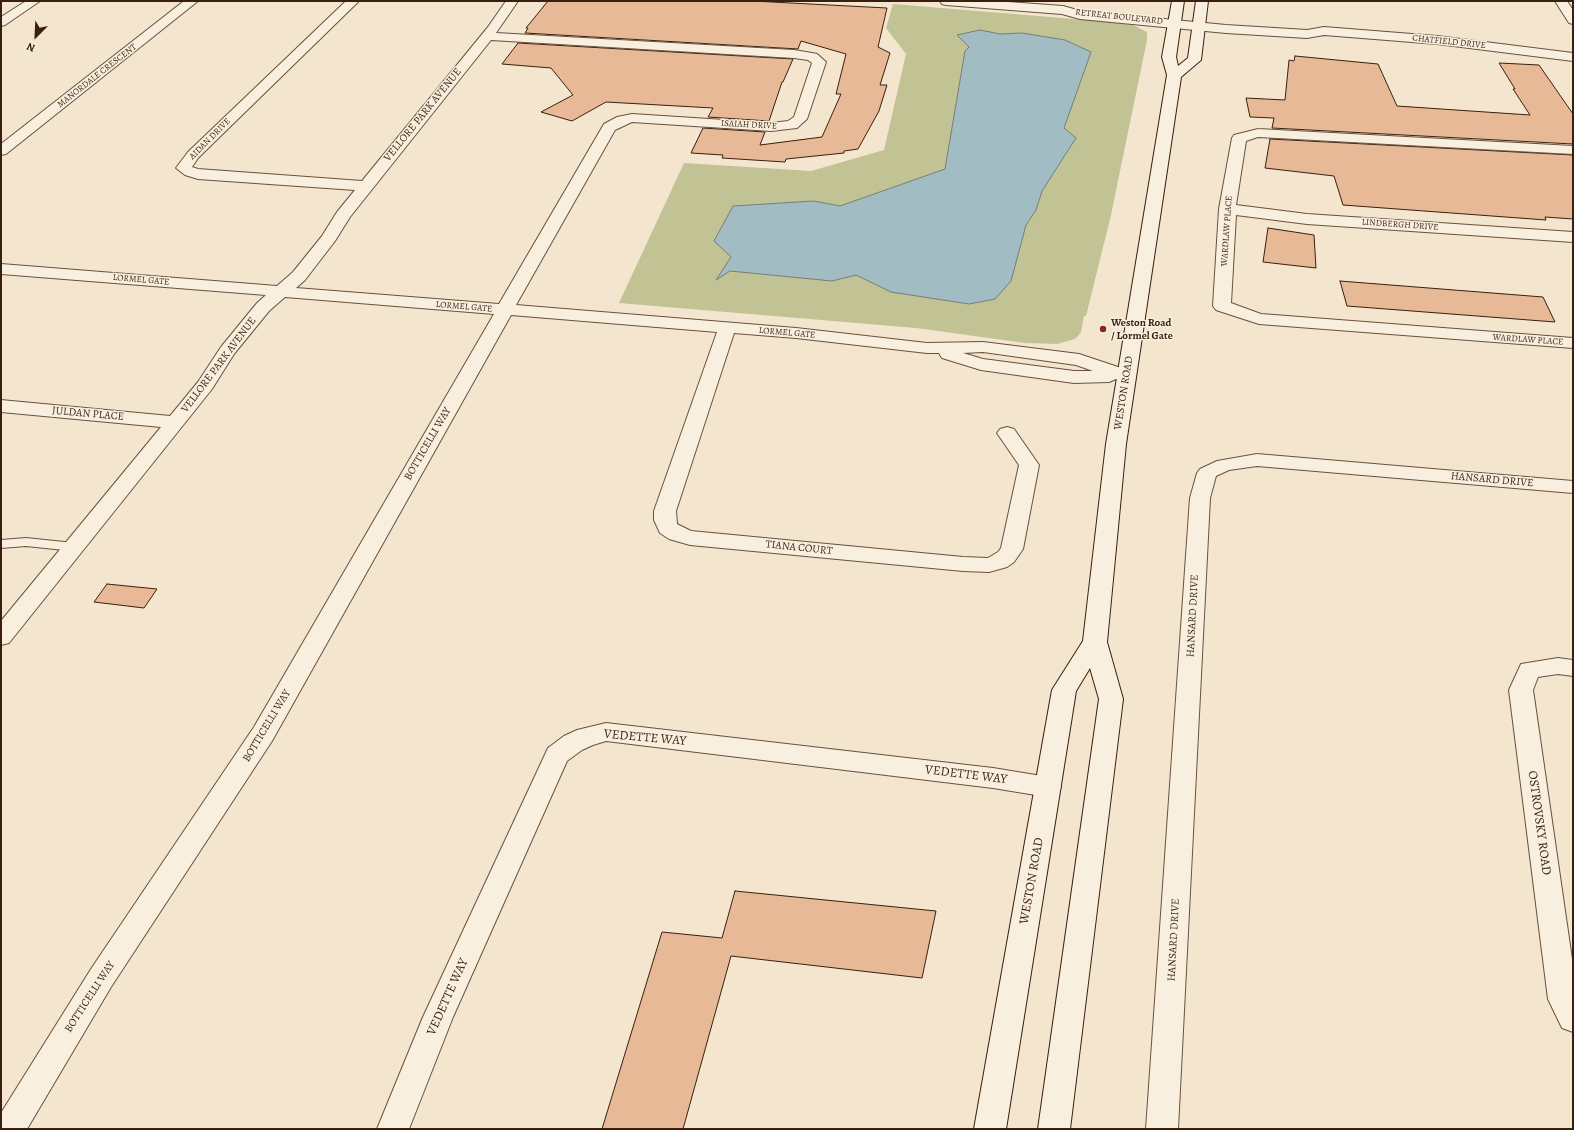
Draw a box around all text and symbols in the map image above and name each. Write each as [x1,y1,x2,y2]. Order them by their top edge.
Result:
street label: RETREAT BOULEVARD [1075,7,1163,27]
north arrow [16,16,56,56]
street label: CHATFIELD DRIVE [1412,33,1486,51]
text: N [24,39,38,56]
street label: MANORDALE CRESCENT [55,42,139,110]
street label: VELLORE PARK AVENUE [381,66,465,164]
street label: AIDAN DRIVE [187,116,233,162]
street label: ISAIAH DRIVE [721,118,777,132]
street label: WARDLAW PLACE [1219,195,1235,267]
street label: LINDBERGH DRIVE [1361,217,1439,233]
street label: LORMEL GATE [112,272,170,288]
street label: LORMEL GATE [435,299,493,315]
street label: VELLORE PARK AVENUE [179,315,259,415]
place label: Weston Road / Lormel Gate [1111,316,1173,342]
marker: Weston Road / Lormel Gate [1098,324,1108,334]
street label: LORMEL GATE [758,325,816,341]
street label: WARDLAW PLACE [1492,332,1564,348]
street label: WESTON ROAD [1112,355,1136,431]
street label: JULDAN PLACE [51,404,125,424]
street label: BOTTICELLI WAY [402,405,454,483]
street label: HANSARD DRIVE [1450,470,1534,490]
street label: TIANA COURT [765,538,833,558]
street label: HANSARD DRIVE [1184,574,1202,658]
street label: BOTTICELLI WAY [240,687,294,765]
street label: VEDETTE WAY [603,727,687,749]
street label: VEDETTE WAY [924,762,1008,788]
street label: OSTROVSKY ROAD [1524,770,1554,876]
street label: WESTON ROAD [1017,836,1047,926]
street label: HANSARD DRIVE [1165,898,1183,982]
street label: VEDETTE WAY [424,956,472,1038]
street label: BOTTICELLI WAY [62,959,118,1035]

